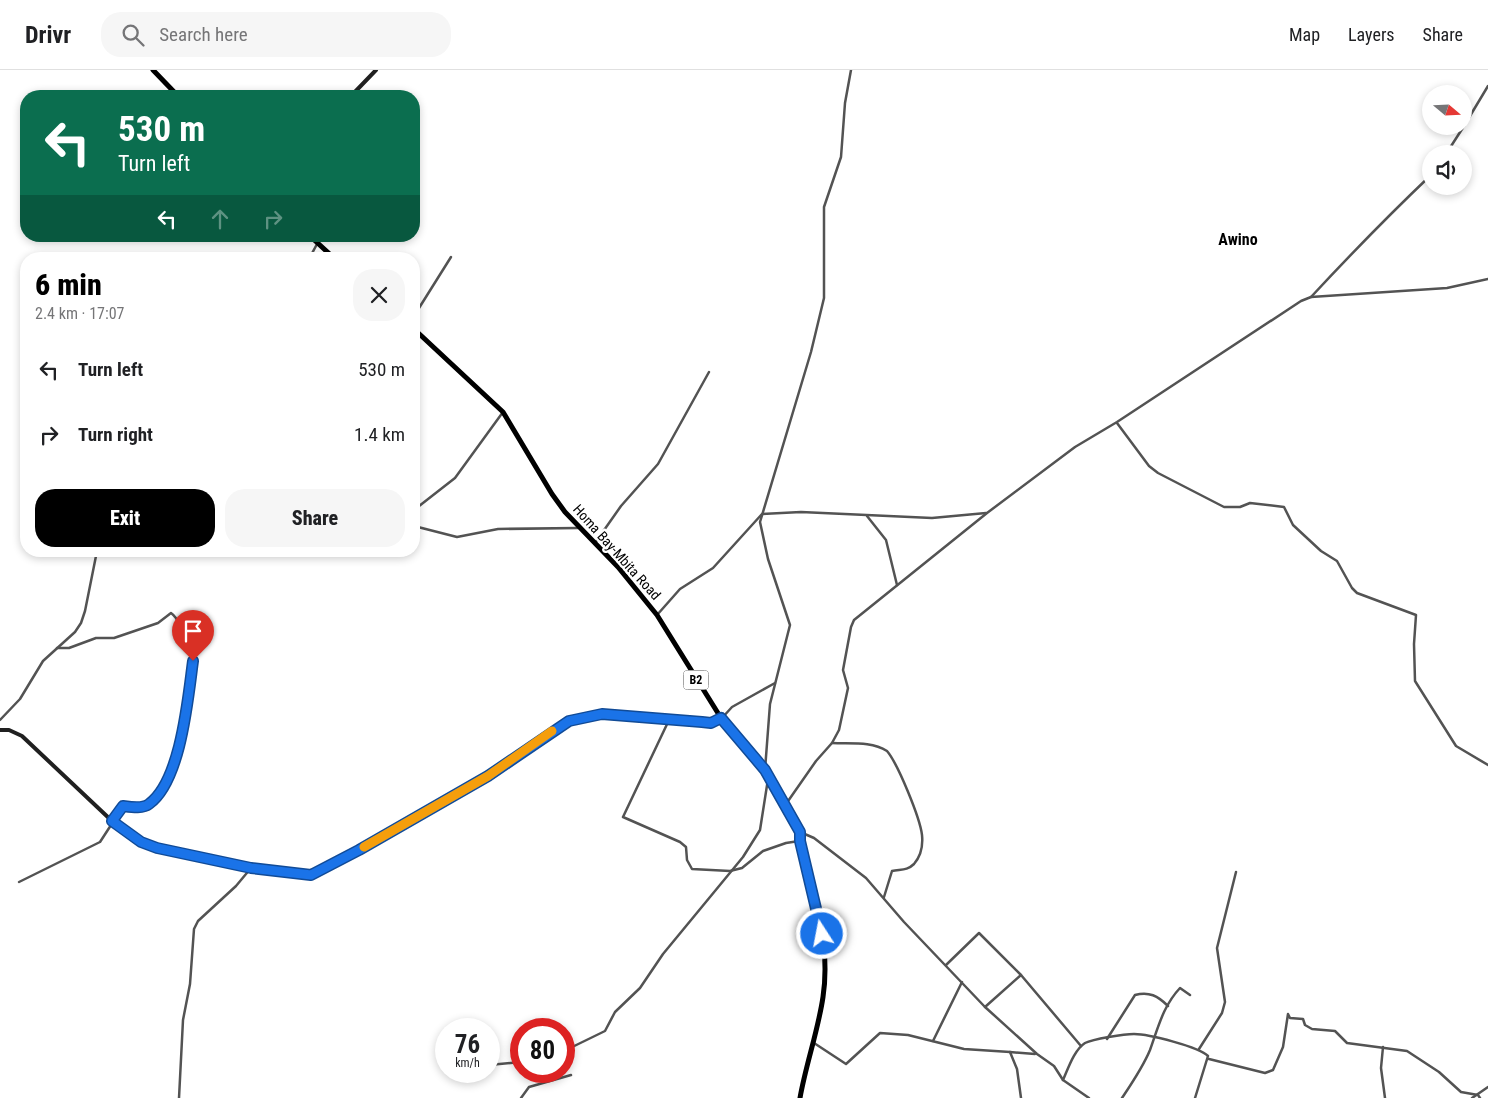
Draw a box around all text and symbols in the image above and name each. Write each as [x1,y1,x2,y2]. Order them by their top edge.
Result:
search box [101,12,451,57]
text: Drivr [25,21,71,49]
icon: search [119,21,147,49]
text: Search here [159,23,248,46]
text: Map [1289,24,1320,45]
text: Layers [1348,24,1395,45]
text: Share [1423,24,1463,45]
north arrow [1422,85,1472,135]
map controls [1422,85,1472,195]
text: 530 m [118,109,205,150]
icon: left [35,110,100,175]
button: sound [1422,145,1472,195]
text: Turn left [118,151,190,176]
icon: left [153,205,181,233]
icon: ahead [206,205,234,233]
icon: right [259,205,287,233]
district label: Awino [1218,230,1258,249]
text: 6 min [35,267,102,302]
button: close [353,269,405,321]
text: 2.4 km · 17:07 [35,304,125,323]
icon: left [35,356,63,384]
text: Turn left [78,358,143,381]
text: 530 m [358,358,405,381]
icon: right [35,421,63,449]
text: Turn right [78,423,153,446]
text: 1.4 km [354,423,405,446]
button: Exit [35,489,215,547]
button: Share [225,489,405,547]
street label: Homa Bay-Mbita Road [570,501,664,603]
pin [172,610,214,661]
icon: arrive [179,617,207,645]
road number: B2 [684,670,708,690]
position arrow [795,907,847,959]
speed limit sign: 80 [510,1018,575,1083]
text: 76 [455,1030,480,1059]
text: km/h [455,1056,480,1070]

